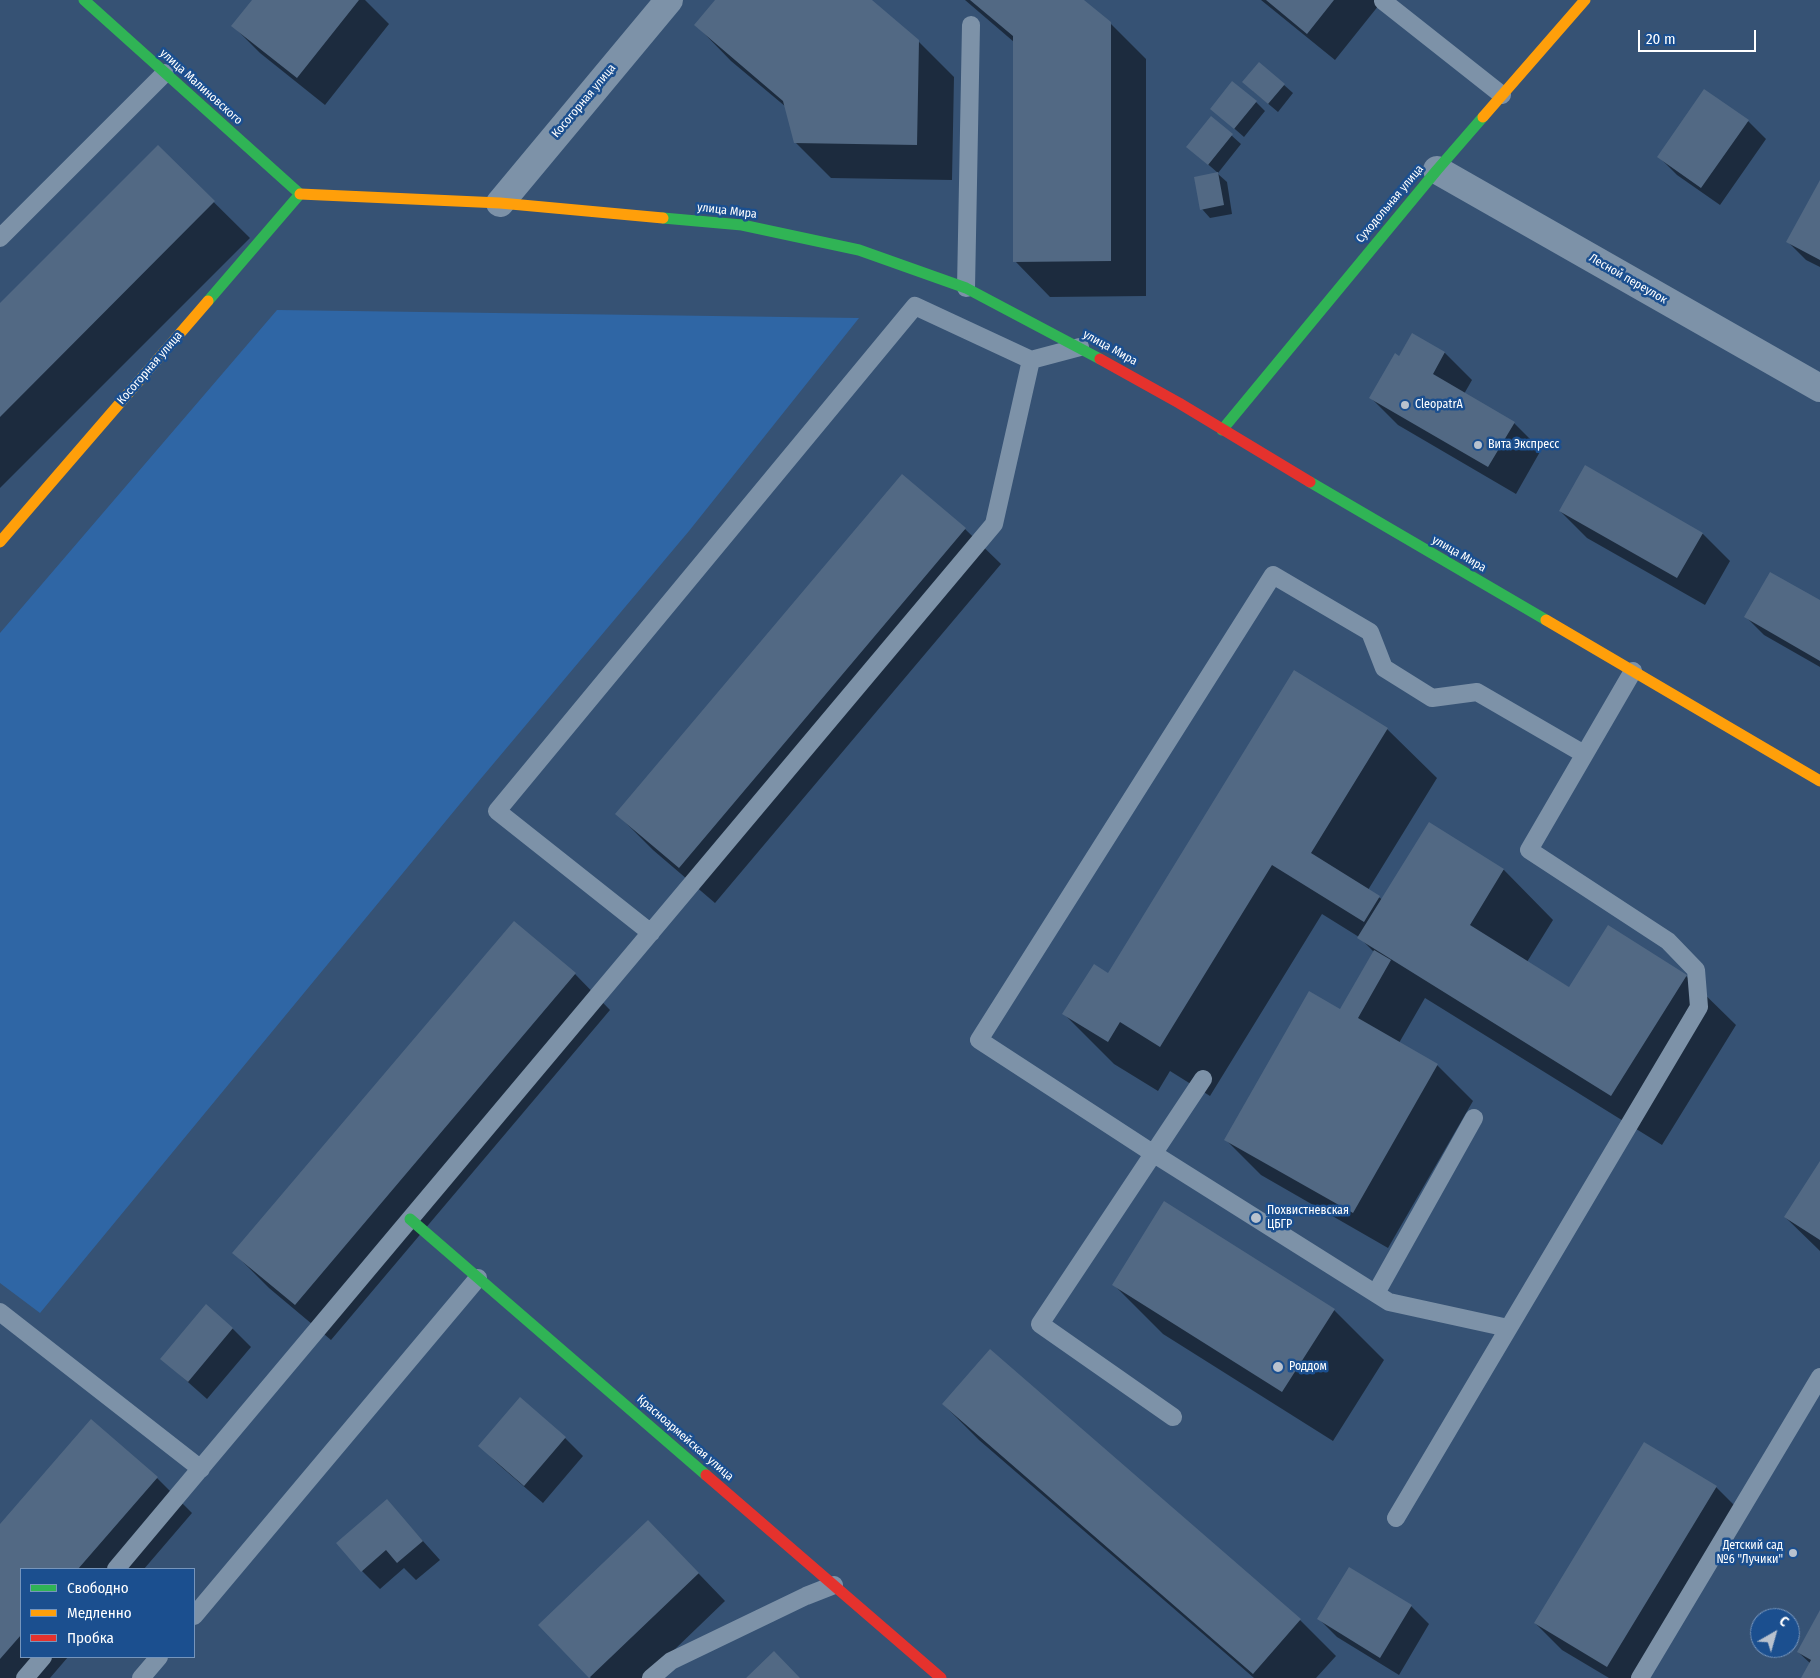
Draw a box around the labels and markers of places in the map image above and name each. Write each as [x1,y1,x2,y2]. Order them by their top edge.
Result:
place label: CleopatrA [1415,398,1463,412]
marker: CleopatrA [1399,399,1411,411]
place label: Вита Экспресс [1488,438,1559,452]
marker: Вита Экспресс [1472,439,1484,451]
place label: Похвистневская ЦБГР [1267,1204,1349,1232]
marker: Похвистневская ЦБГР [1249,1211,1263,1225]
marker: Роддом [1271,1360,1285,1374]
place label: Роддом [1289,1360,1327,1374]
place label: Детский сад №6 "Лучики" [1717,1539,1783,1567]
marker: Детский сад №6 "Лучики" [1787,1547,1799,1559]

